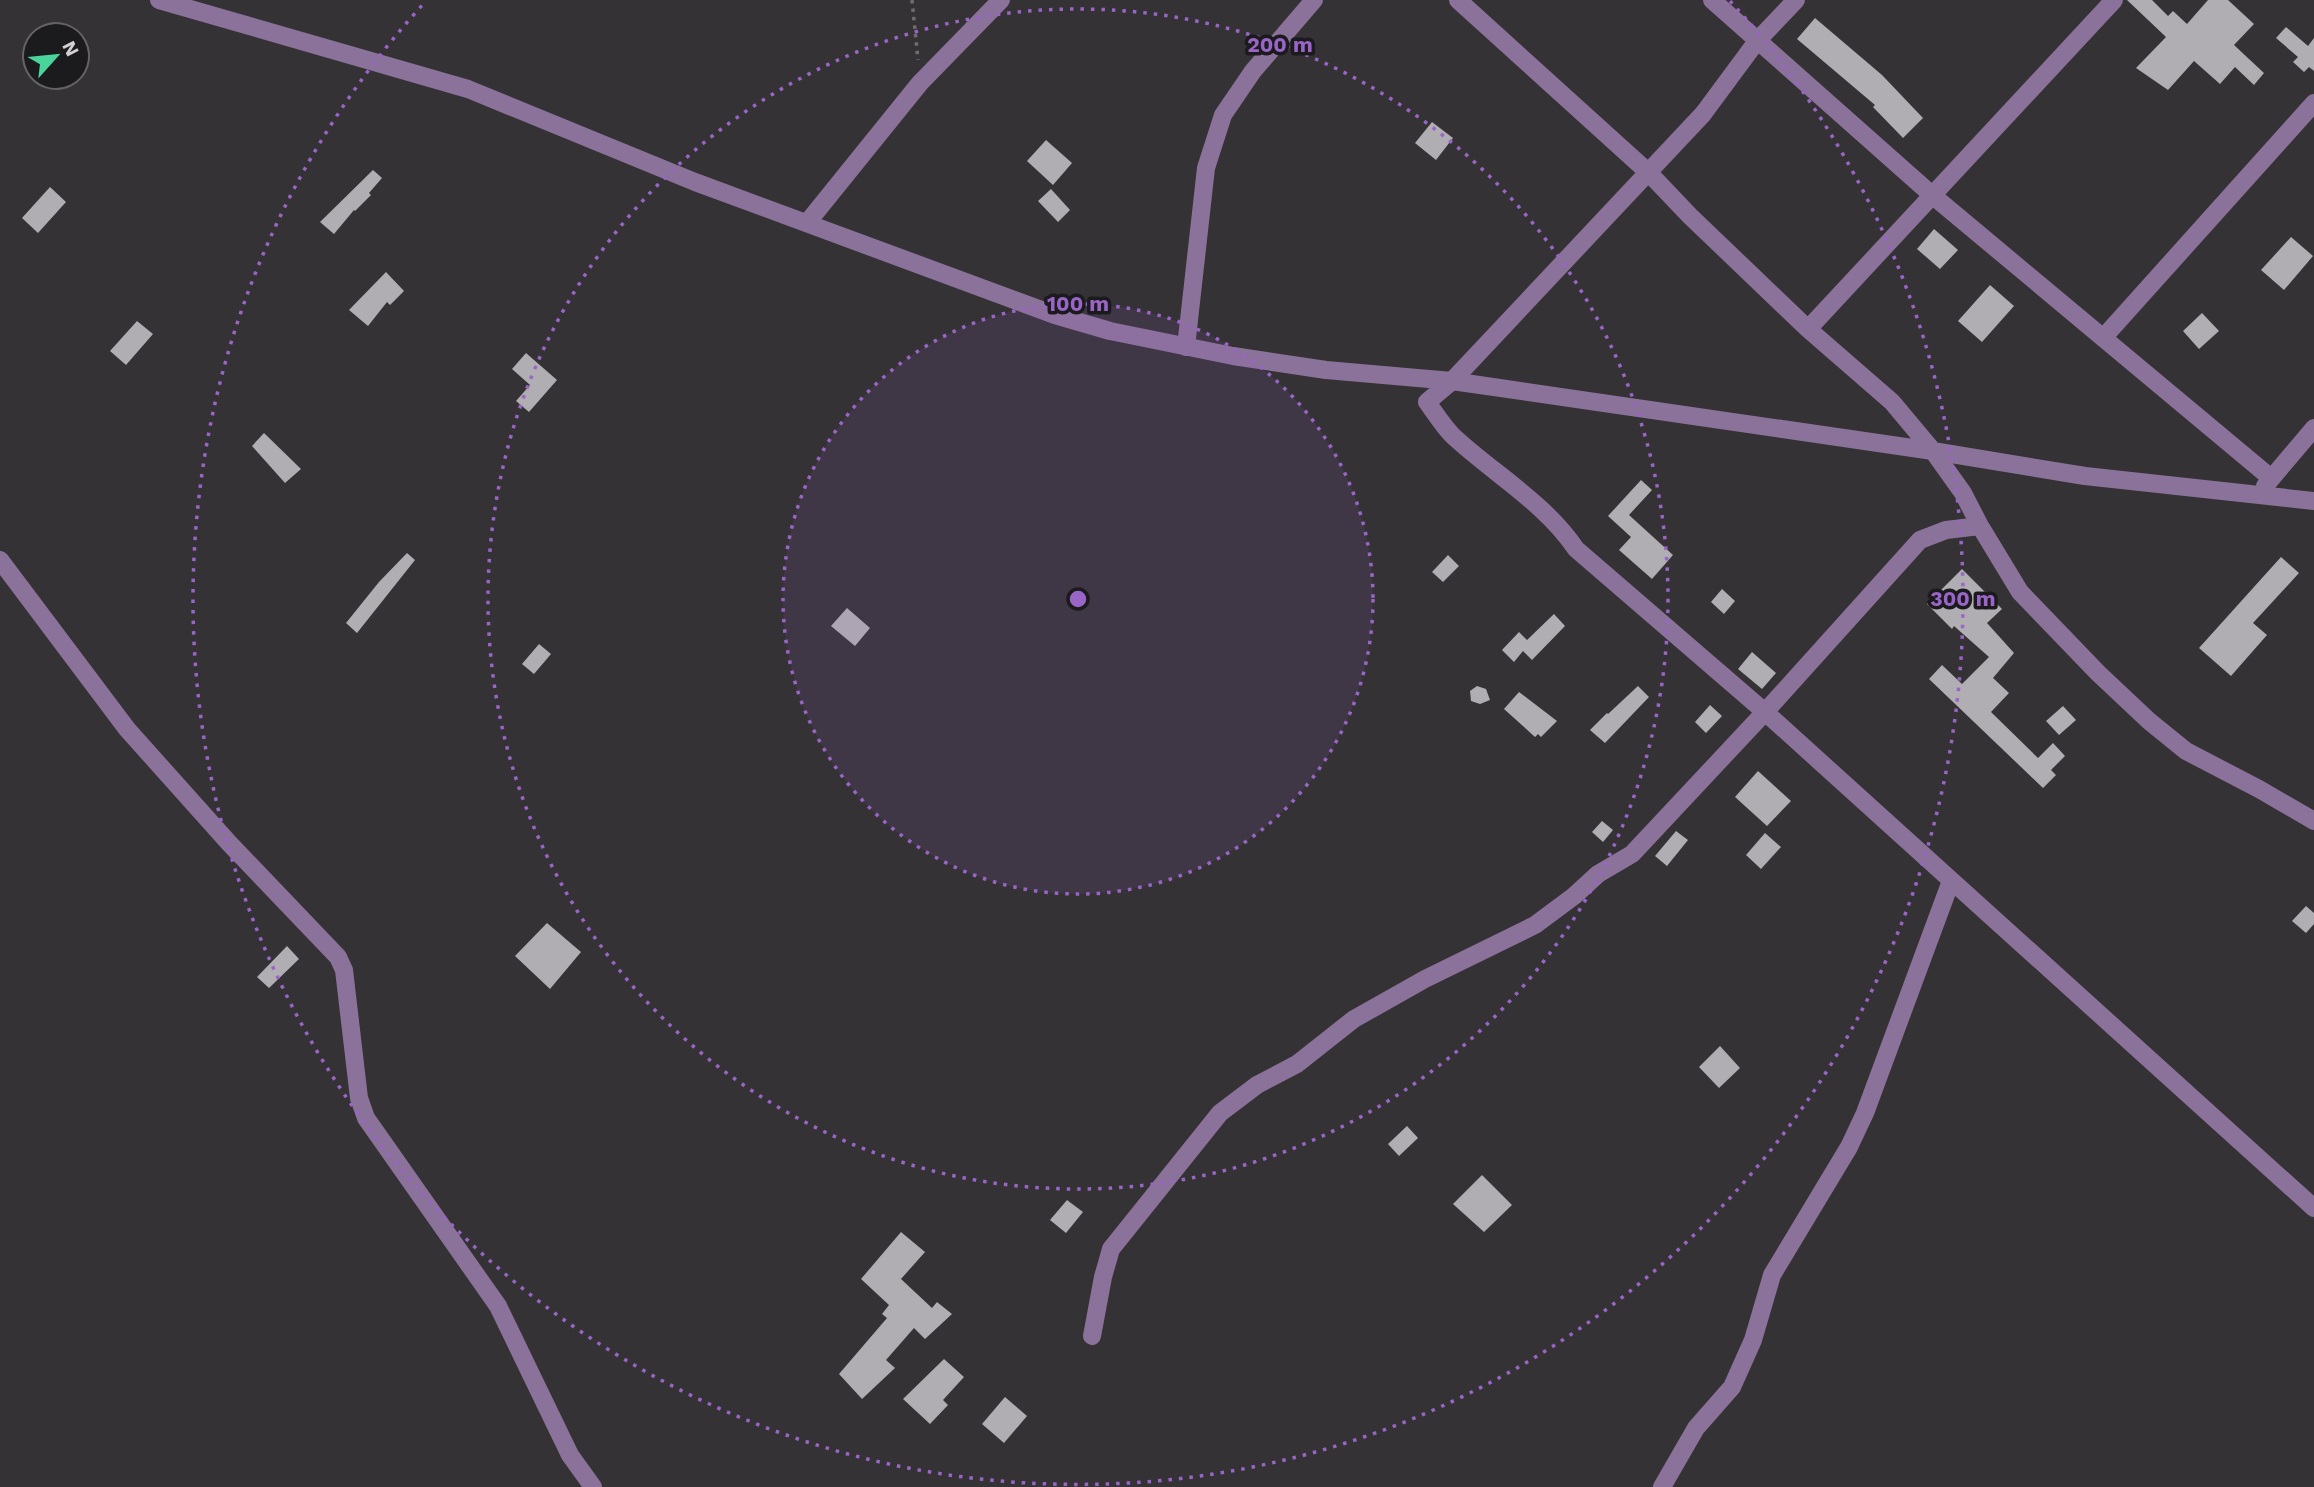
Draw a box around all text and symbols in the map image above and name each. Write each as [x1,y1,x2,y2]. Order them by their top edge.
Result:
north arrow [21,21,91,91]
text: 200 m [1247,32,1313,57]
text: N [57,37,84,60]
text: 100 m [1047,291,1109,316]
text: 300 m [1930,586,1996,611]
centre of rings [1066,587,1090,611]

